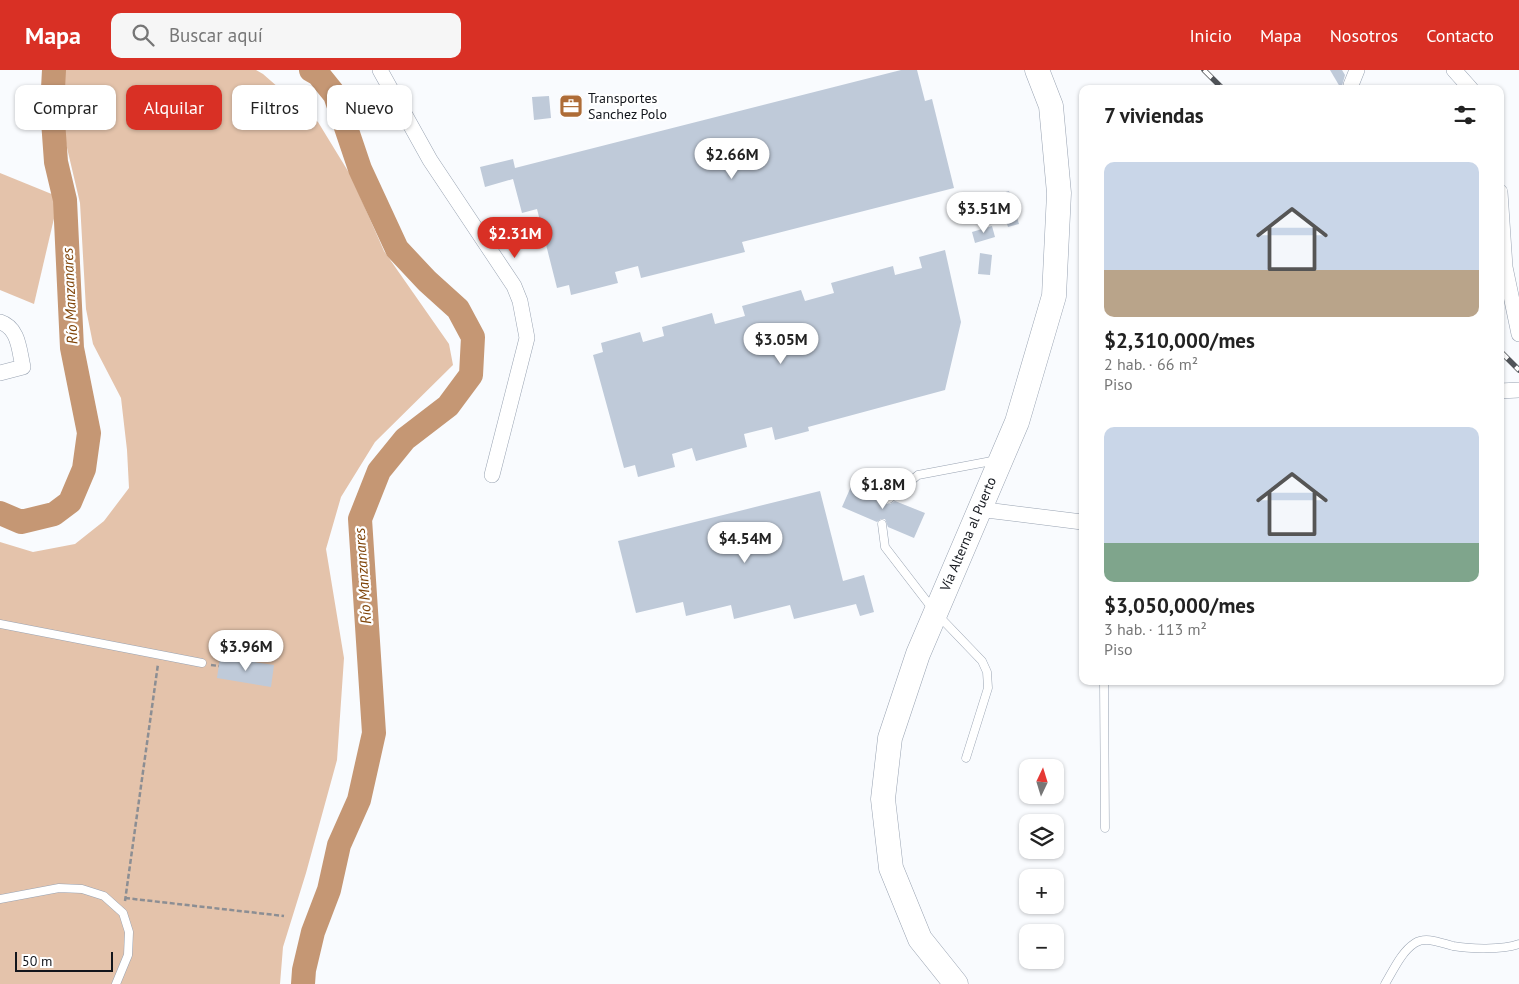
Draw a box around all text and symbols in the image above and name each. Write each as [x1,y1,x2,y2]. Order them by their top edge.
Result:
search box [111,13,461,58]
text: Mapa [25,20,81,51]
icon: search [129,21,157,49]
text: Buscar aquí [169,23,263,47]
text: Inicio [1189,24,1232,47]
text: Mapa [1260,24,1302,47]
text: Nosotros [1330,24,1398,47]
text: Contacto [1426,24,1494,47]
chip: Comprar [15,85,116,130]
chip: Alquilar [126,85,222,130]
chip: Filtros [232,85,317,130]
chip: Nuevo [327,85,412,130]
place label: Transportes Sanchez Polo [588,89,667,123]
office icon: Transportes Sanchez Polo [558,93,584,119]
icon: filters [1451,101,1479,129]
text: 7 viviendas [1104,102,1204,129]
pin: $2.66M [691,138,773,180]
text: $2.66M [705,144,759,164]
pin: $3.51M [943,191,1025,234]
icon: home [1247,194,1337,284]
text: $3.51M [957,198,1011,218]
pin: $2.31M [474,216,556,259]
text: $2.31M [488,223,542,243]
water label: Río Manzanares [57,247,82,345]
pin: $3.05M [740,322,822,365]
text: $2,310,000/mes [1104,327,1255,354]
text: $3.05M [754,329,808,349]
text: 2 hab. · 66 m² [1104,354,1198,374]
text: Piso [1104,374,1133,394]
icon: home [1247,459,1337,549]
pin: $1.8M [848,468,918,510]
text: $1.8M [861,474,905,494]
street label: Vía Alterna al Puerto [935,474,1000,595]
pin: $4.54M [704,522,786,564]
water label: Río Manzanares [350,527,375,625]
text: $4.54M [718,528,772,548]
text: $3,050,000/mes [1104,592,1255,619]
text: 3 hab. · 113 m² [1104,619,1207,639]
pin: $3.96M [205,630,287,672]
text: $3.96M [219,636,273,656]
text: Piso [1104,639,1133,659]
north arrow [1019,759,1064,804]
map controls [1019,759,1064,969]
button: layers [1019,814,1064,859]
button: + [1019,869,1064,914]
button: − [1019,924,1064,969]
scale bar [15,949,112,972]
text: 50 m [22,952,52,970]

